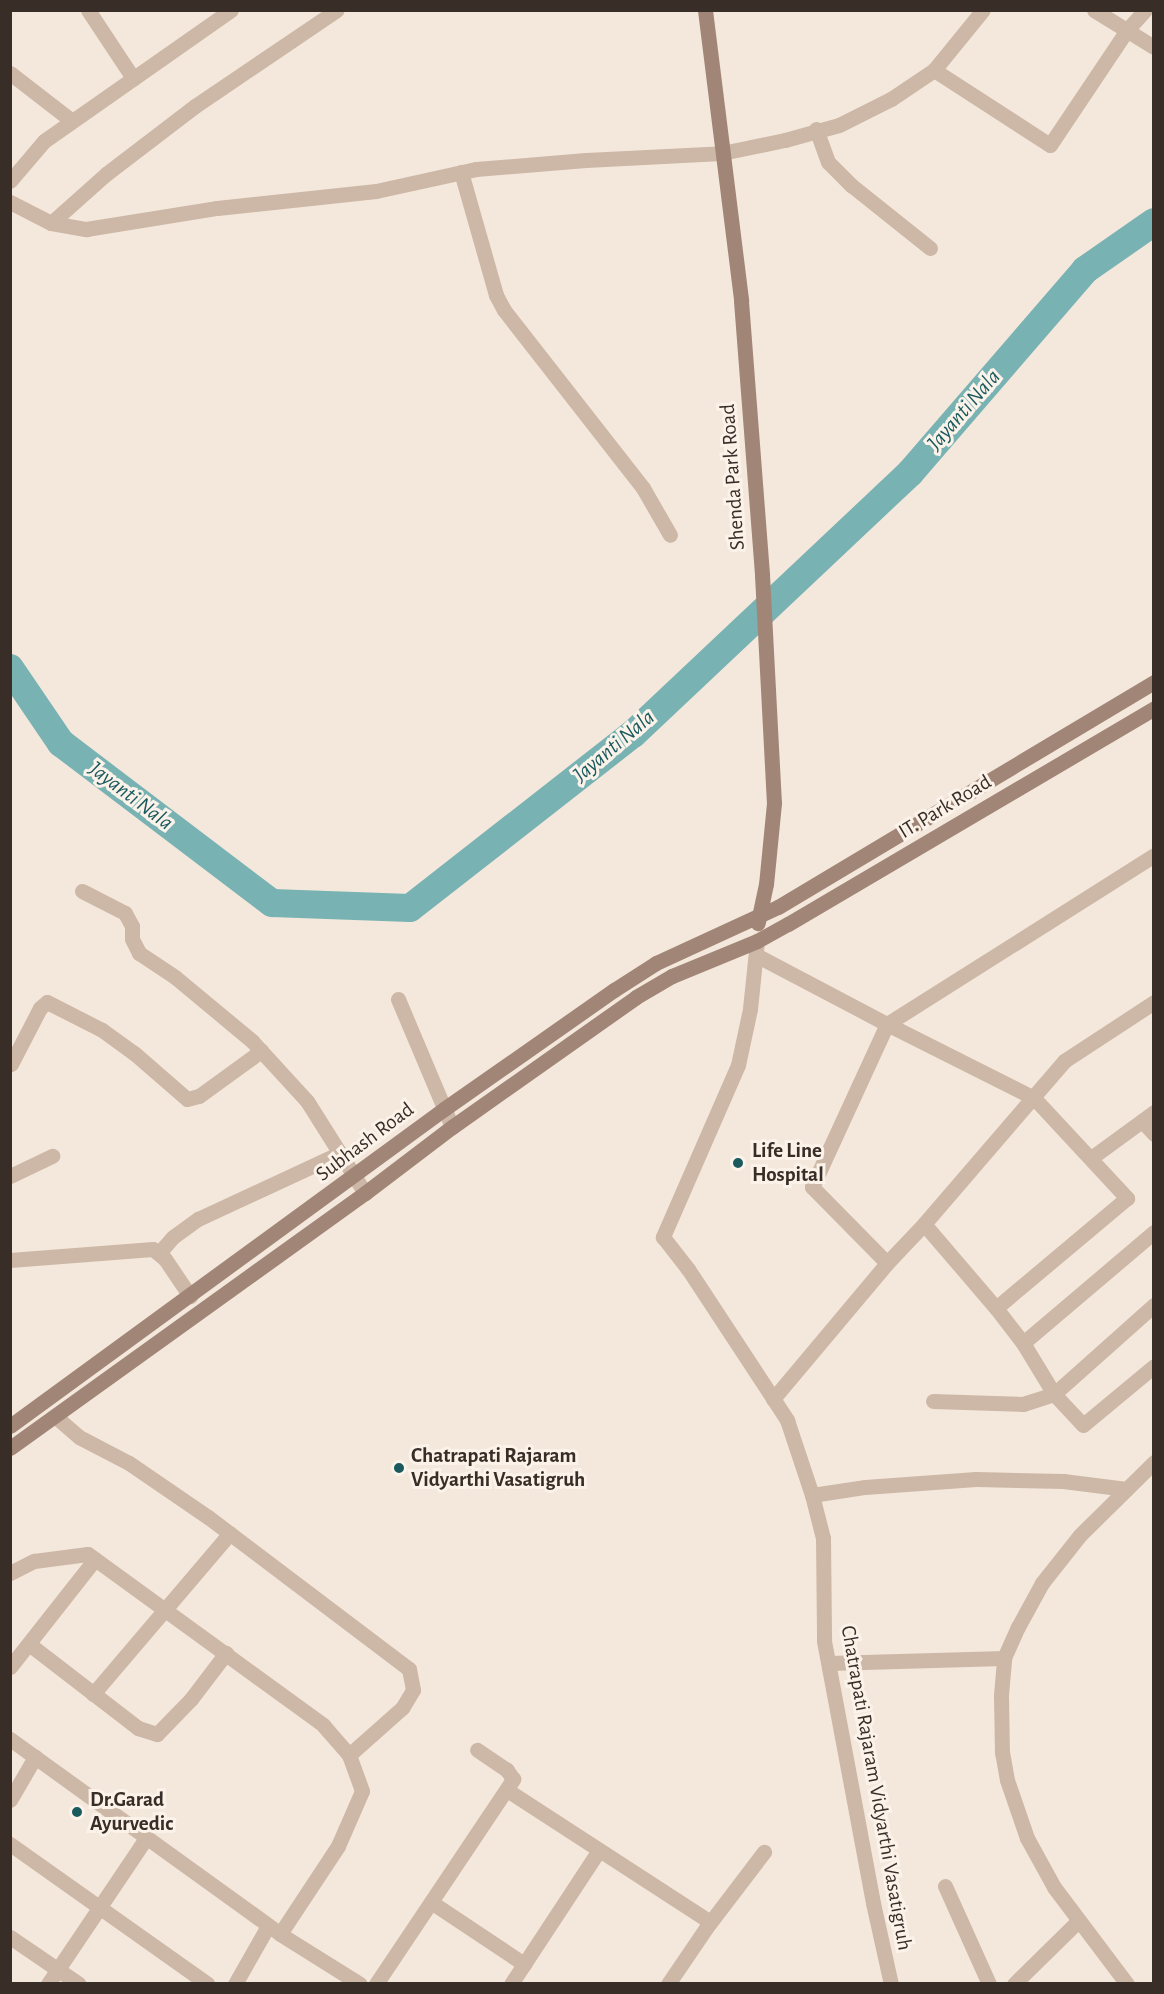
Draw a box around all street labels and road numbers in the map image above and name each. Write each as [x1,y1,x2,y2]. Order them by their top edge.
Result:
street label: Shenda Park Road [715,403,751,551]
street label: IT. Park Road [894,770,996,844]
street label: Subhash Road [311,1097,419,1187]
street label: Chatrapati Rajaram Vidyarthi Vasatigruh [835,1623,917,1953]

